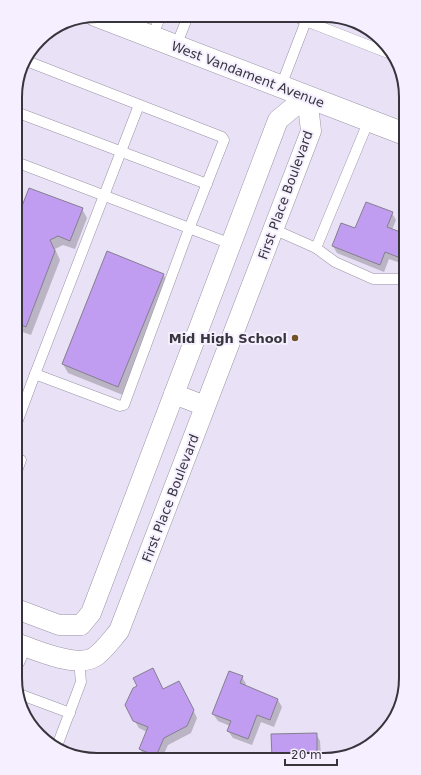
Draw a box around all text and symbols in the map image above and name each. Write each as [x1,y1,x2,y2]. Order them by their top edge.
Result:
street label: West Vandament Avenue [169,38,327,111]
street label: First Place Boulevard [255,129,316,262]
place label: Mid High School [169,331,287,346]
marker: Mid High School [290,333,300,343]
street label: First Place Boulevard [139,432,202,564]
scale bar [285,741,337,767]
text: 20 m [291,748,322,762]

